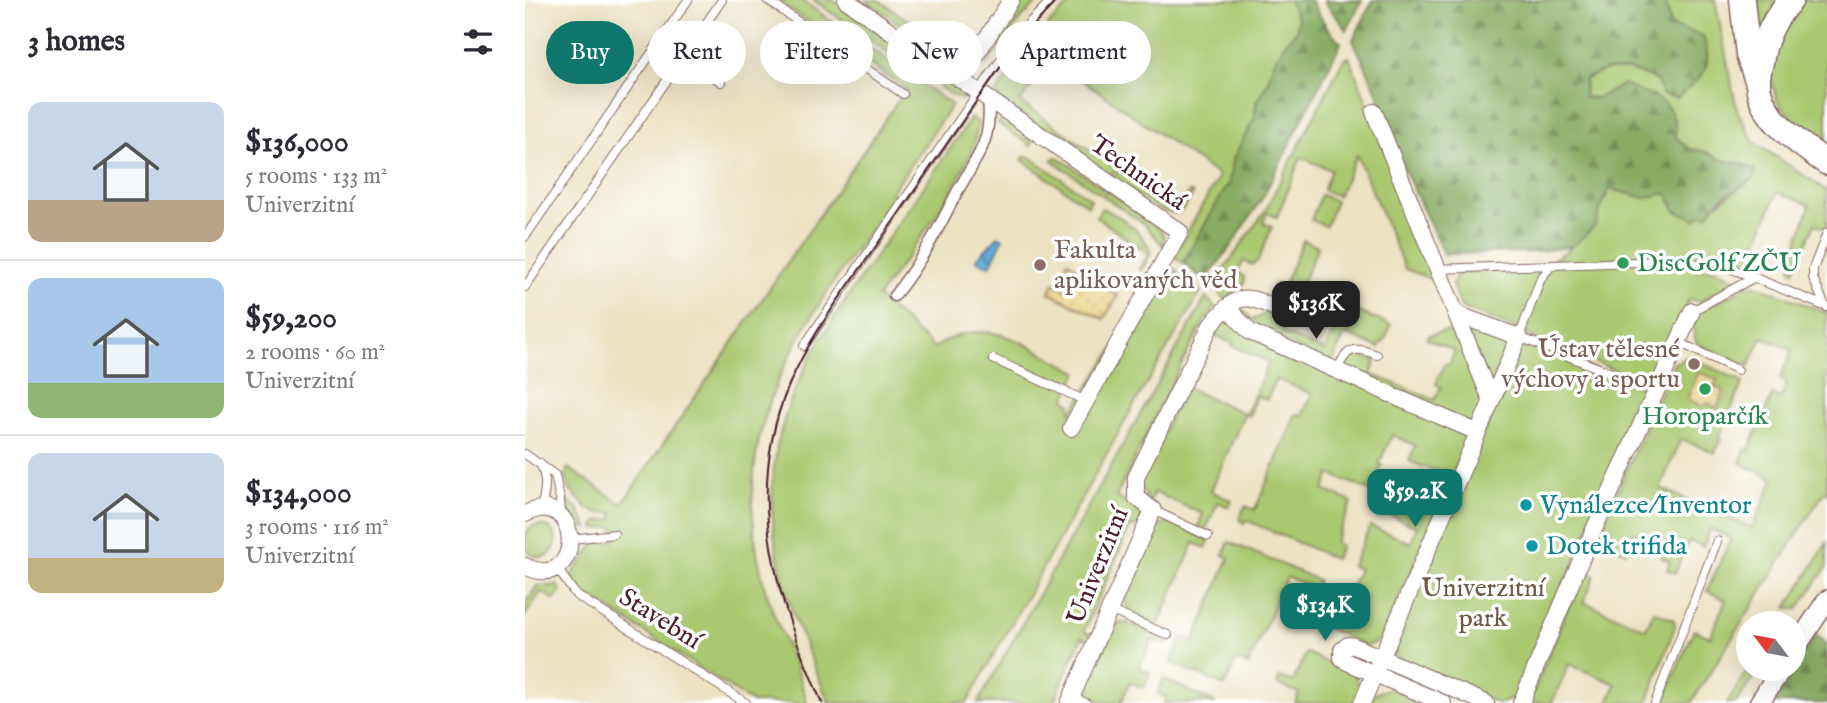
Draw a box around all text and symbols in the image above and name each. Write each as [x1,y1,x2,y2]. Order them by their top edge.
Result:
chip: Buy [546,21,634,84]
chip: Rent [648,21,746,84]
chip: Filters [760,21,873,84]
chip: New [887,21,982,84]
chip: Apartment [996,21,1151,84]
text: 3 homes [28,23,125,61]
icon: filters [459,23,497,61]
text: $136,000 [245,124,349,162]
street label: Technická [1083,128,1193,219]
icon: home [84,130,168,214]
text: 5 rooms · 133 m² [245,162,388,191]
text: Univerzitní [245,191,354,220]
place label: Fakulta aplikovaných věd [1054,234,1238,297]
place label: DiscGolf ZČU [1637,247,1802,280]
marker: DiscGolf ZČU [1615,255,1631,271]
marker: Fakulta aplikovaných věd [1032,257,1048,273]
pin: $136K [1267,282,1365,341]
text: $136K [1288,289,1344,318]
text: $59,200 [245,300,337,338]
icon: home [84,306,168,390]
place label: Ústav tělesné výchovy a sportu [1501,333,1680,396]
text: 2 rooms · 60 m² [245,338,385,367]
marker: Ústav tělesné výchovy a sportu [1686,356,1702,372]
text: Univerzitní [245,367,354,396]
marker: Horoparčík [1697,381,1713,397]
place label: Horoparčík [1642,400,1769,433]
pin: $59.2K [1358,470,1472,529]
text: $134,000 [245,475,352,513]
text: $59.2K [1383,477,1447,506]
icon: home [84,481,168,565]
place label: Vynálezce/Inventor [1539,489,1752,522]
marker: Vynálezce/Inventor [1518,497,1534,513]
street label: Univerzitní [1060,501,1137,629]
text: 3 rooms · 116 m² [245,513,389,542]
place label: Dotek trifida [1546,530,1688,563]
marker: Dotek trifida [1524,538,1540,554]
text: Univerzitní [245,542,354,571]
park label: Univerzitní park [1421,572,1547,635]
street label: Stavební [613,581,709,658]
pin: $134K [1276,584,1374,643]
text: $134K [1296,591,1354,620]
north arrow [1736,611,1806,681]
map controls [1736,611,1806,681]

